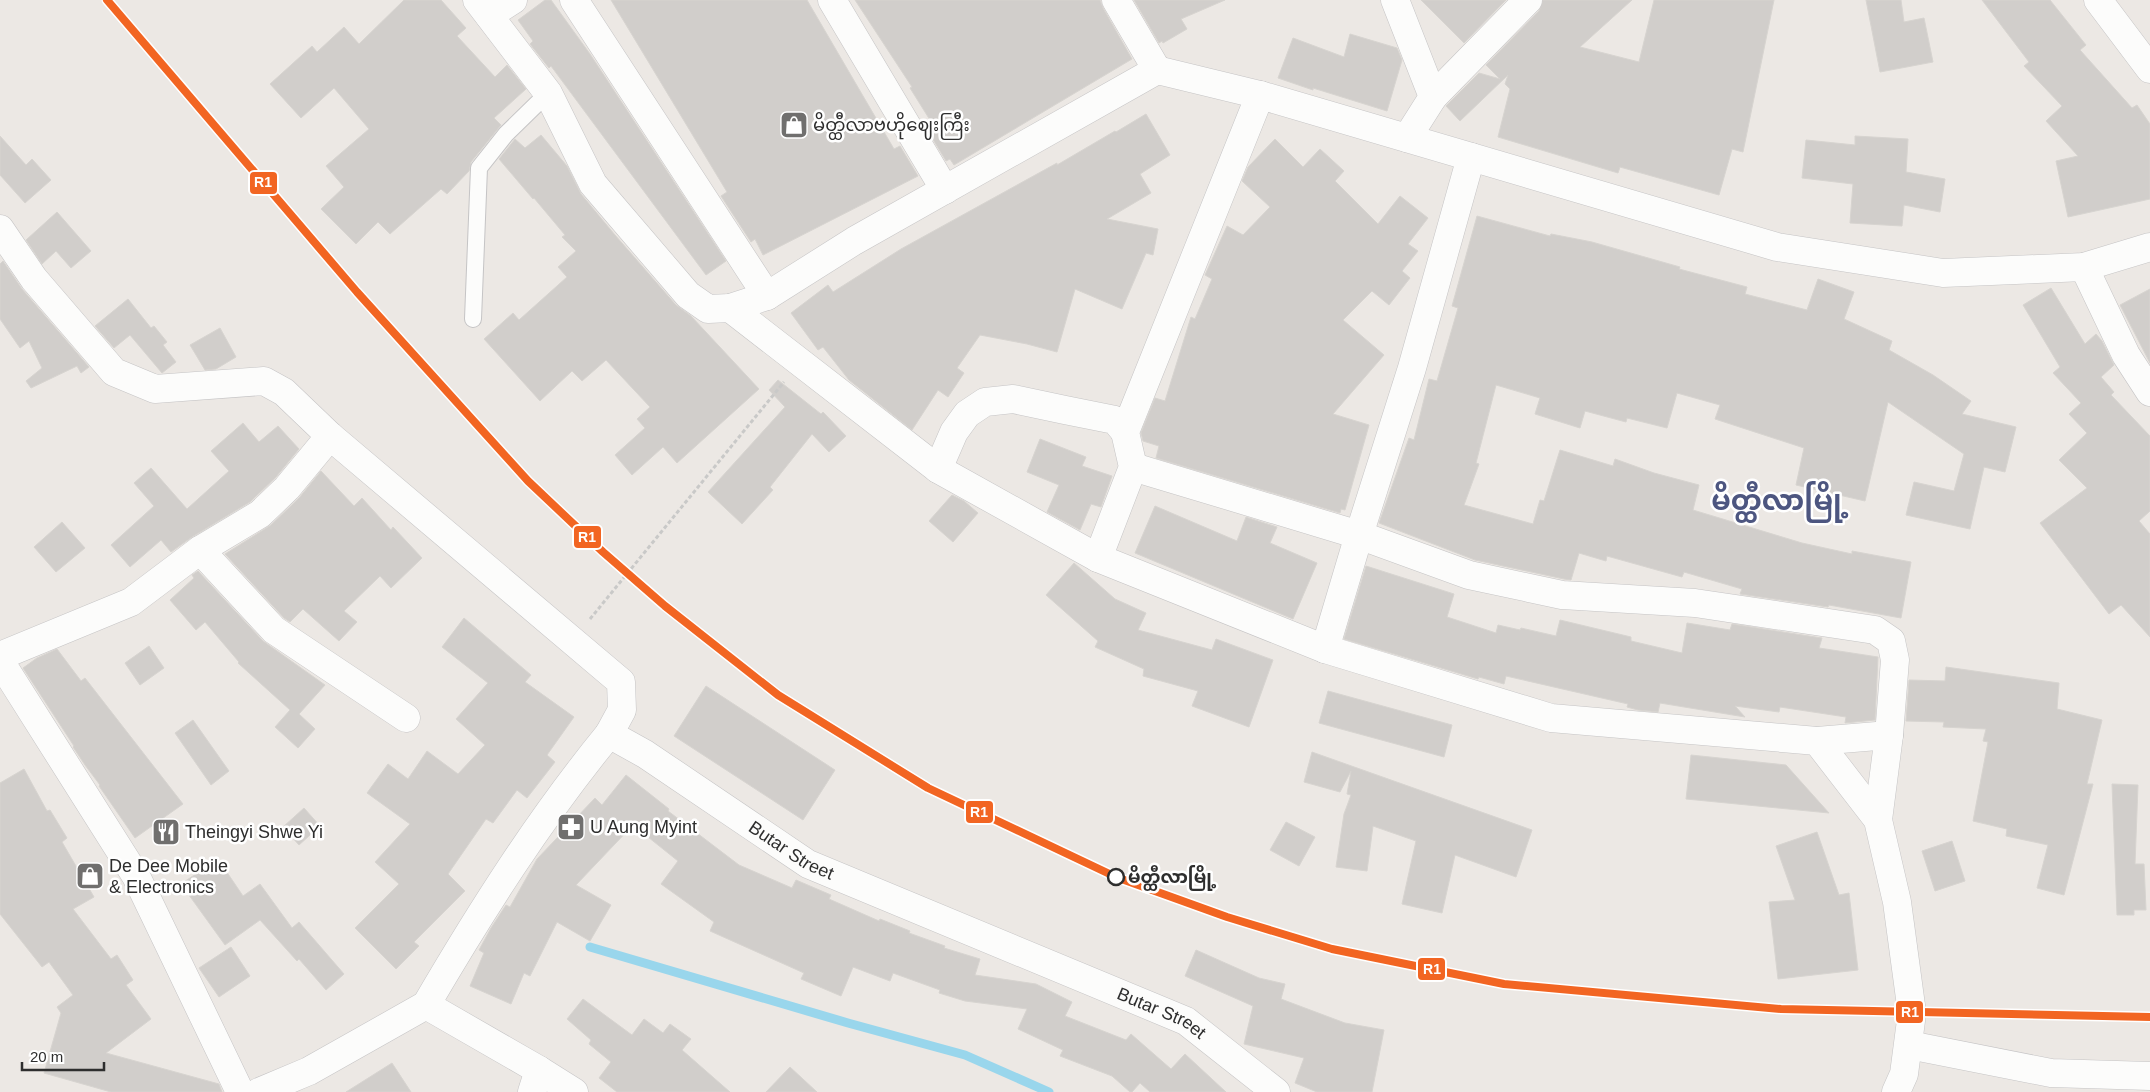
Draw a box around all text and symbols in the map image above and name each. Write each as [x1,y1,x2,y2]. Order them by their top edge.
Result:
shop icon: မိတ္ထီလာဗဟိုဈေးကြီး [779,110,809,140]
place label: မိတ္ထီလာဗဟိုဈေးကြီး [813,111,970,140]
line badge: R1 [249,171,278,195]
text: R1 [254,174,272,190]
district label: မိတ္ထီလာမြို့ [1711,481,1849,523]
line badge: R1 [573,525,602,549]
text: R1 [578,529,596,545]
line badge: R1 [965,800,994,824]
text: R1 [970,804,988,820]
pharmacy icon: U Aung Myint [556,812,586,842]
restaurant icon: Theingyi Shwe Yi [151,817,181,847]
place label: U Aung Myint [590,817,697,837]
street label: Butar Street [745,817,837,884]
place label: Theingyi Shwe Yi [185,822,323,842]
place label: De Dee Mobile & Electronics [109,856,228,897]
shop icon: De Dee Mobile & Electronics [75,861,105,891]
place label: မိတ္ထီလာမြို့ [1128,865,1216,891]
marker: မိတ္ထီလာမြို့ [1107,868,1125,886]
line badge: R1 [1417,957,1446,981]
text: R1 [1423,961,1441,977]
street label: Butar Street [1114,984,1210,1043]
line badge: R1 [1895,1000,1924,1024]
text: R1 [1901,1004,1919,1020]
scale bar [22,1040,105,1072]
text: 20 m [30,1048,63,1065]

